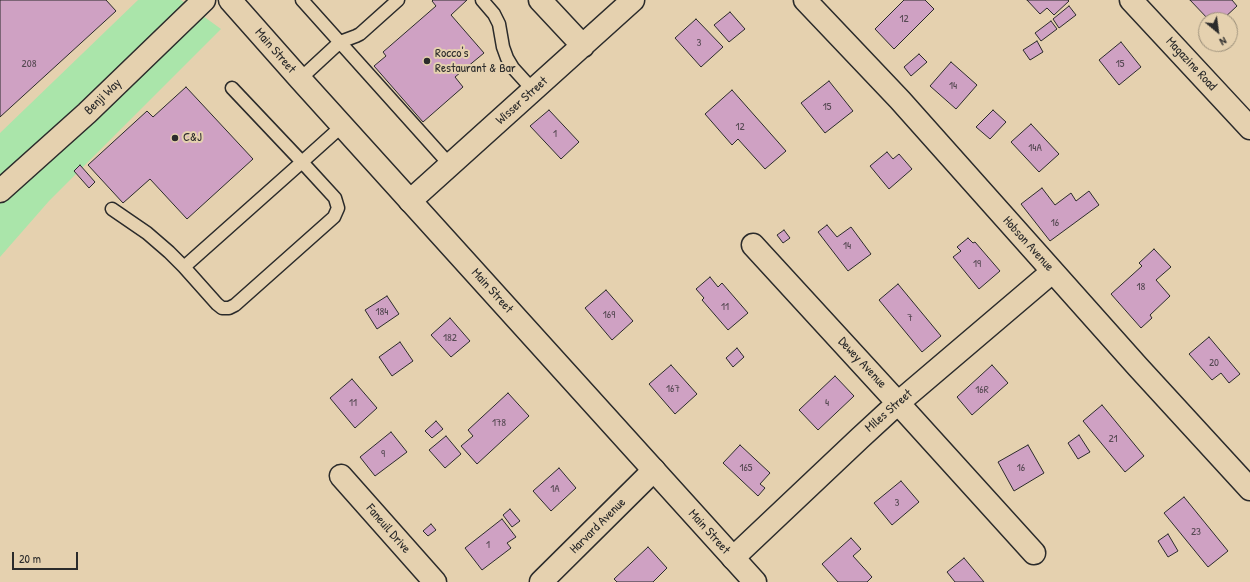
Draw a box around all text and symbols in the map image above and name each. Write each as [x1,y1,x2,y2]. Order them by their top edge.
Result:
house number: 12 [899,12,909,26]
north arrow [1198,12,1238,52]
street label: Main Street [251,25,299,77]
street label: Magazine Road [1162,34,1220,94]
text: N [1217,34,1229,49]
house number: 3 [697,36,701,50]
place label: Rocco's Restaurant & Bar [435,46,516,77]
marker: Rocco's Restaurant & Bar [422,56,432,66]
house number: 208 [22,57,36,71]
house number: 15 [1116,57,1124,71]
street label: Wisser Street [493,74,551,128]
street label: Benji Way [81,76,125,118]
house number: 14 [949,79,957,93]
house number: 15 [823,100,831,114]
house number: 12 [735,120,745,134]
house number: 1 [553,127,557,141]
place label: C&J [183,130,202,146]
marker: C&J [170,133,180,143]
house number: 14A [1028,141,1042,155]
street label: Hobson Avenue [999,213,1057,275]
house number: 16 [1051,216,1059,230]
house number: 14 [843,239,851,253]
house number: 19 [973,257,981,271]
street label: Main Street [468,265,516,317]
house number: 18 [1137,280,1145,294]
house number: 11 [721,300,729,314]
house number: 184 [376,305,388,319]
house number: 169 [603,308,615,322]
house number: 7 [907,311,913,325]
house number: 182 [443,331,457,345]
street label: Dewey Avenue [834,334,890,392]
house number: 20 [1209,356,1219,370]
house number: 167 [666,382,680,396]
house number: 16R [975,383,989,397]
street label: Miles Street [862,386,916,436]
house number: 11 [349,396,357,410]
house number: 4 [825,396,829,410]
house number: 178 [492,416,506,430]
house number: 21 [1108,432,1118,446]
house number: 9 [381,447,385,461]
house number: 165 [739,461,753,475]
house number: 16 [1017,461,1025,475]
house number: 1A [550,482,560,496]
street label: Harvard Avenue [567,495,629,557]
house number: 3 [895,496,899,510]
street label: Faneuil Drive [362,501,414,557]
street label: Main Street [685,506,733,558]
house number: 23 [1191,525,1201,539]
house number: 1 [486,538,490,552]
scale bar [14,544,80,570]
text: 20 m [19,550,41,567]

